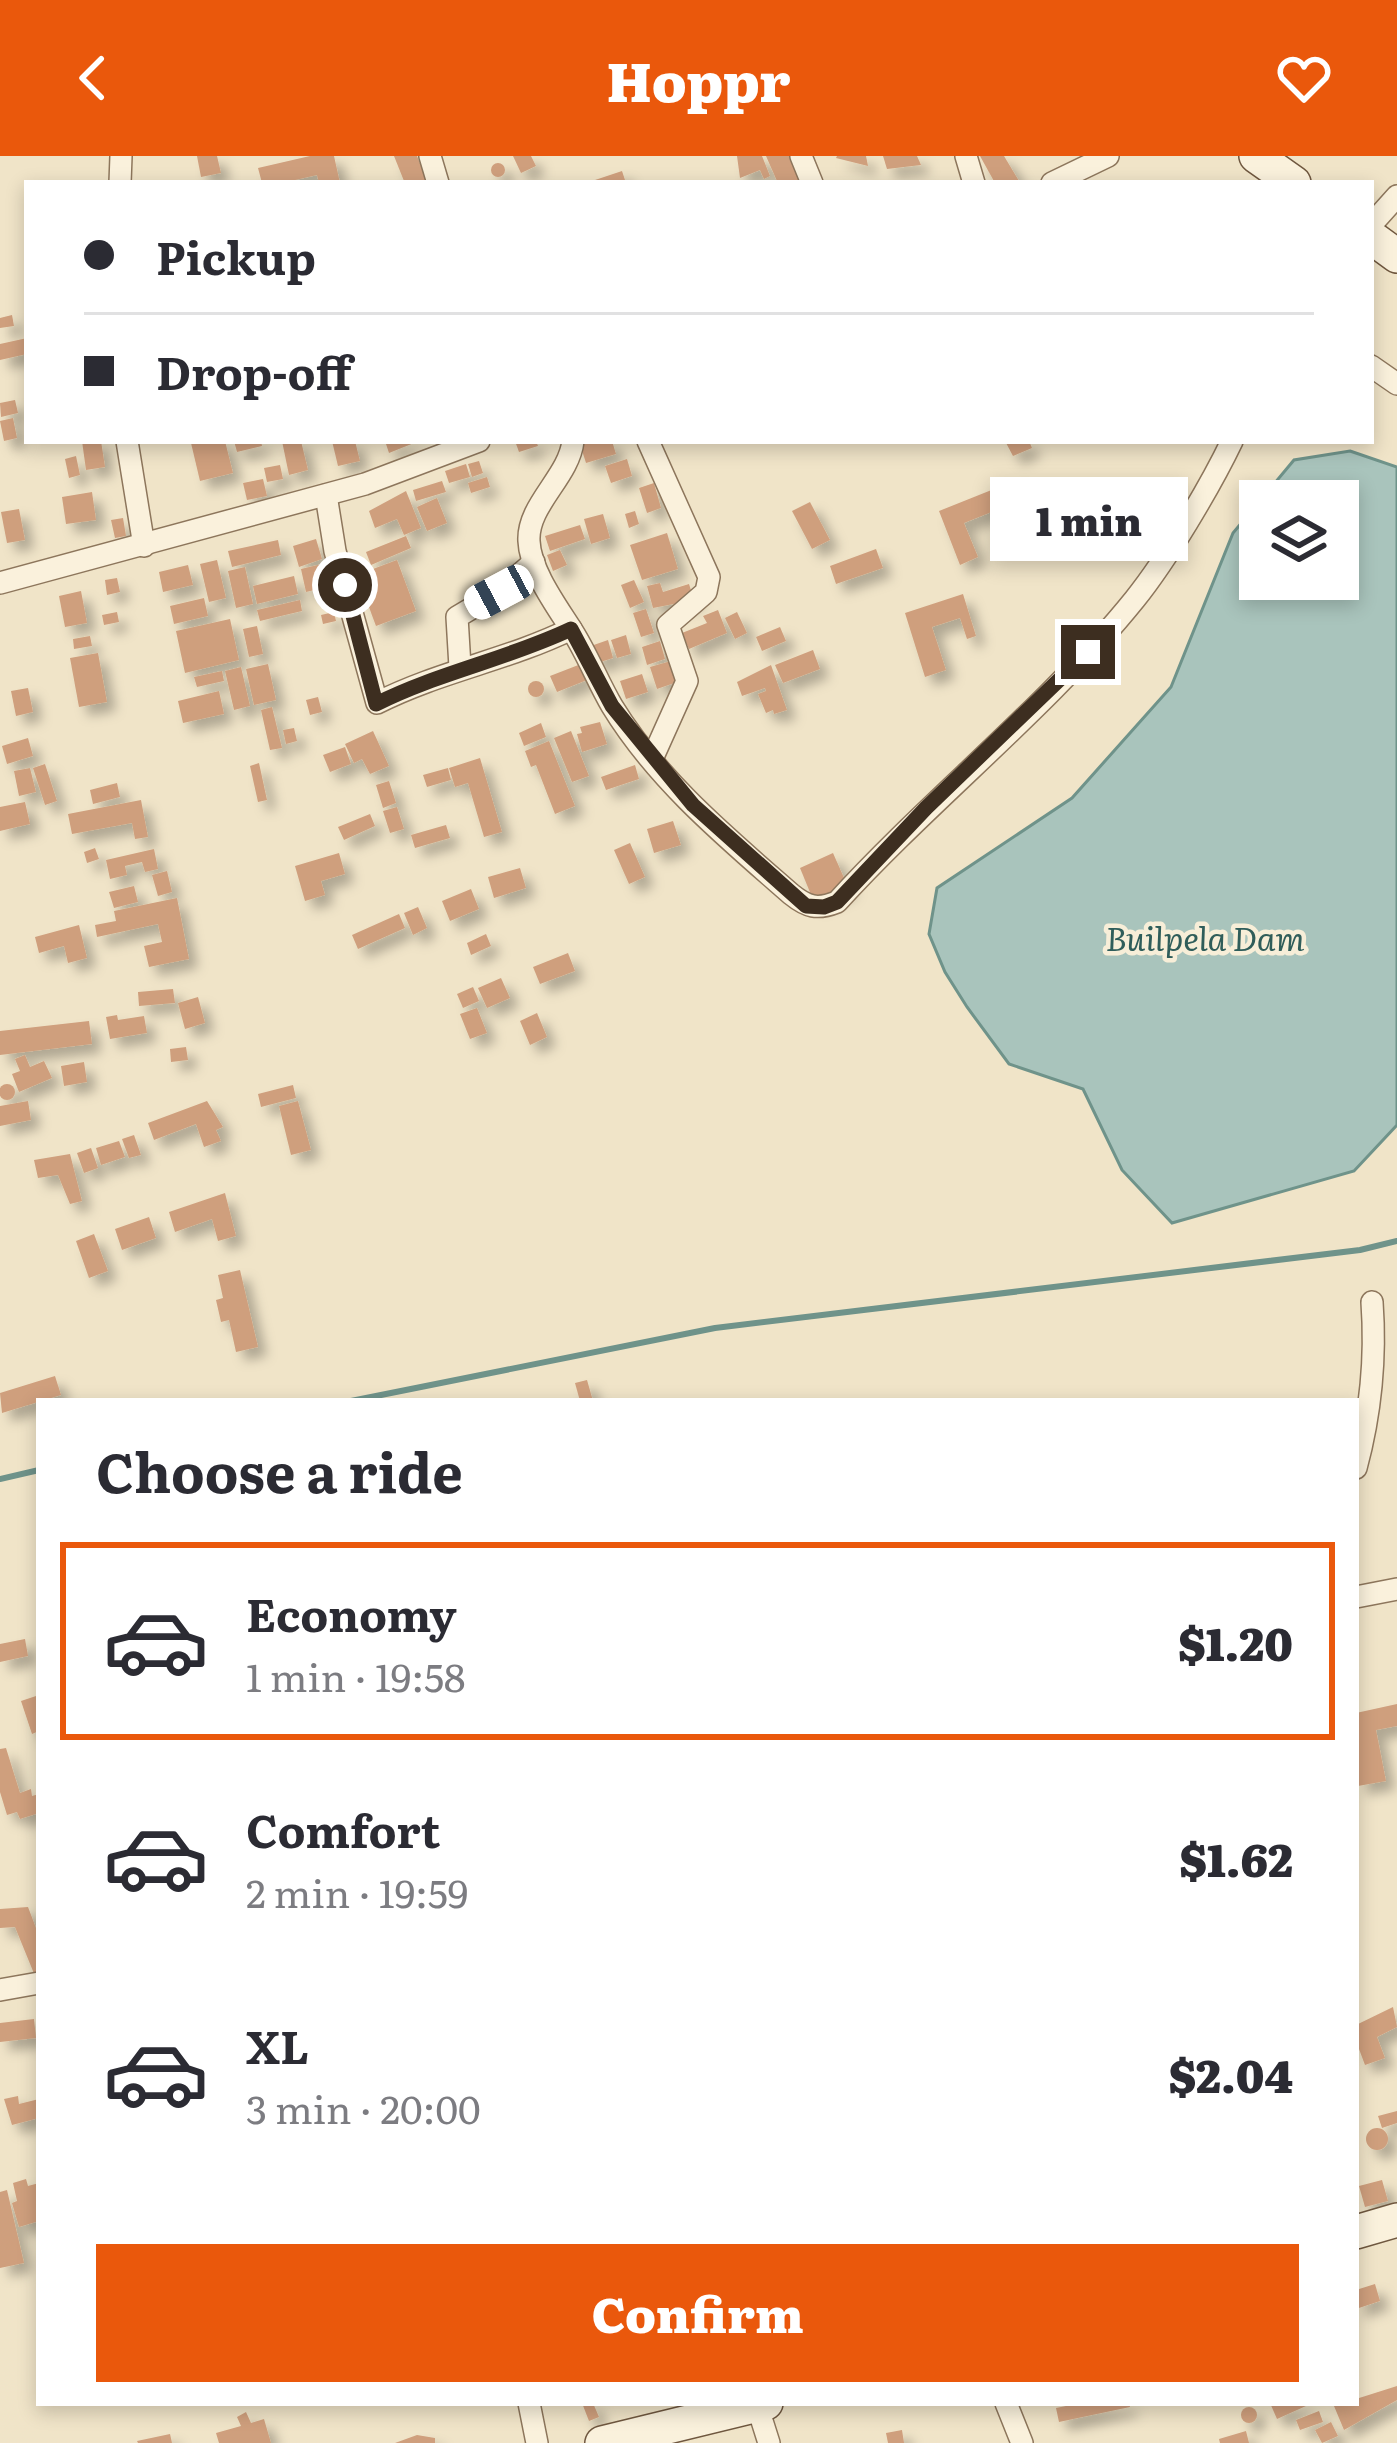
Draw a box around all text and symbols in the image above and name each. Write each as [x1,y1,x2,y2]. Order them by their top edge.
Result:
text: Hoppr [606,38,791,119]
icon: back [60,45,126,111]
icon: heart [1271,45,1337,111]
text: Pickup [156,222,316,289]
text: Drop-off [156,337,352,404]
callout: 1 min [989,478,1187,562]
map controls [1239,480,1359,600]
button: layers [1239,480,1359,600]
text: 1 min [1036,490,1142,548]
route start [318,558,372,612]
car [459,559,539,625]
route end [1061,625,1115,679]
water label: Builpela Dam [1105,912,1305,961]
text: Choose a ride [96,1429,463,1510]
text: Economy [246,1579,457,1646]
icon: car [102,1587,210,1695]
text: $1.20 [1178,1608,1293,1675]
text: 1 min · 19:58 [246,1646,465,1704]
text: Comfort [246,1795,440,1862]
icon: car [102,1803,210,1911]
text: $1.62 [1179,1824,1293,1891]
text: 2 min · 19:59 [246,1862,468,1920]
text: XL [246,2011,309,2078]
icon: car [102,2019,210,2127]
text: $2.04 [1168,2040,1293,2107]
text: 3 min · 20:00 [246,2078,481,2136]
button: Confirm [96,2244,1299,2382]

